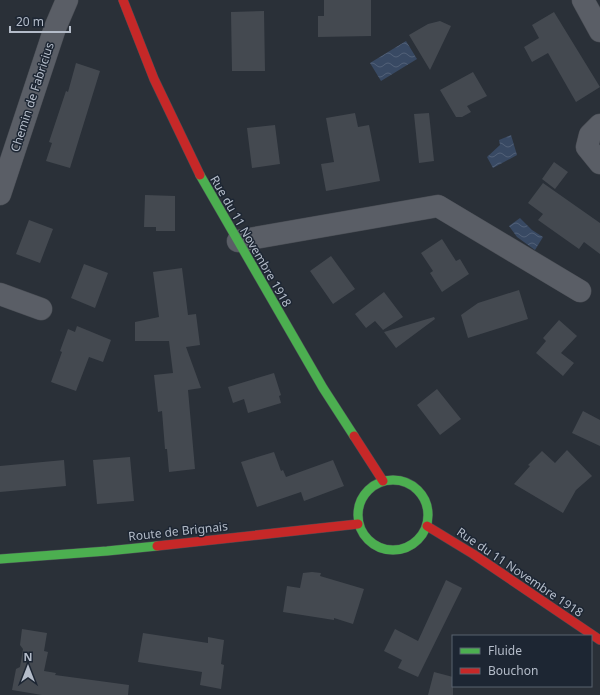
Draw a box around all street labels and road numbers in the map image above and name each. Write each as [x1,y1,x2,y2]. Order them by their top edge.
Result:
street label: Chemin de Fabricius [6,40,58,154]
street label: Rue du 11 Novembre 1918 [206,172,296,310]
street label: Route de Brignais [127,517,229,545]
street label: Rue du 11 Novembre 1918 [453,523,587,621]

